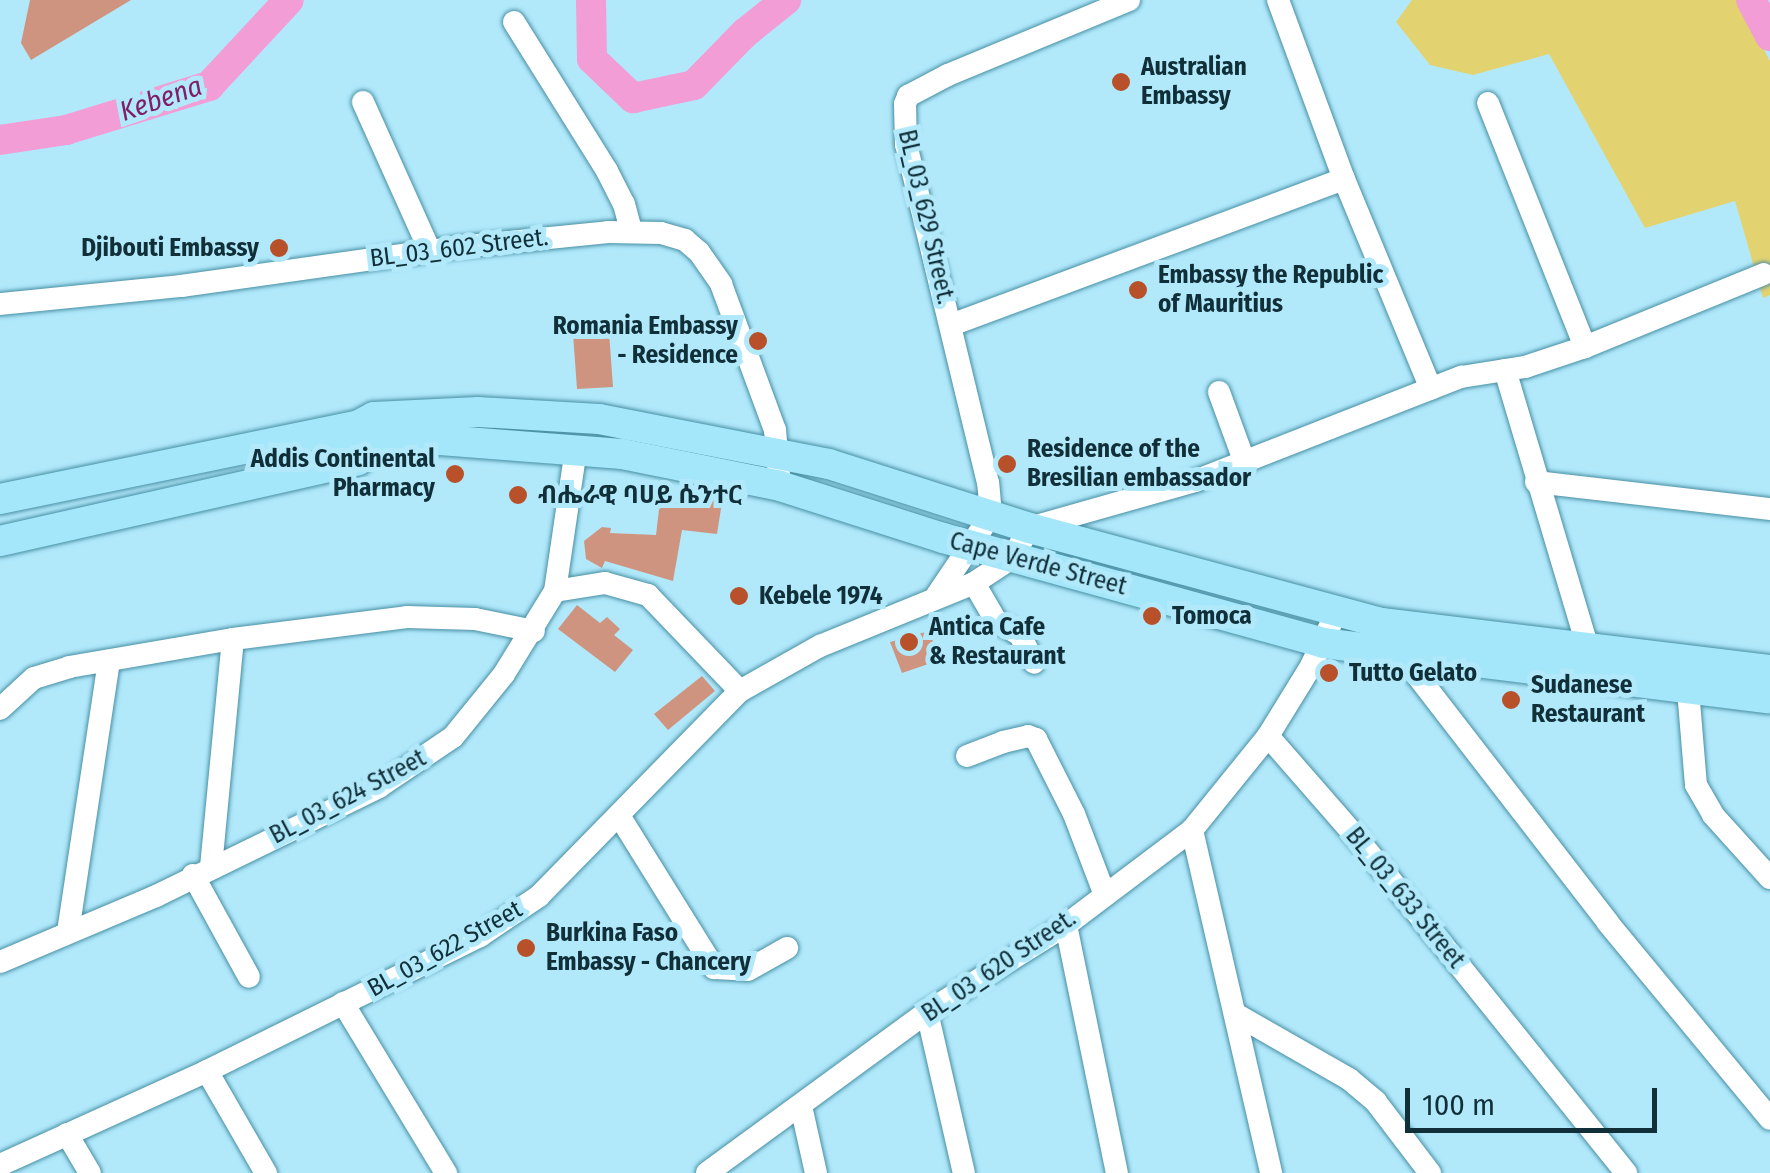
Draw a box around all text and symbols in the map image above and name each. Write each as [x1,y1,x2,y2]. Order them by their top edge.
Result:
place label: Australian Embassy [1141,53,1247,112]
water label: Kebena [115,69,207,129]
marker: Australian Embassy [1110,71,1132,93]
street label: BL_03_629 Street. [891,127,961,307]
street label: BL_03_602 Street. [368,222,550,274]
place label: Djibouti Embassy [81,233,259,263]
marker: Djibouti Embassy [268,237,290,259]
place label: Embassy the Republic of Mauritius [1158,261,1383,320]
marker: Embassy the Republic of Mauritius [1127,279,1149,301]
place label: Romania Embassy - Residence [553,312,738,371]
marker: Romania Embassy - Residence [747,330,769,352]
place label: Residence of the Bresilian embassador [1027,435,1251,494]
place label: Addis Continental Pharmacy [251,445,435,504]
marker: Residence of the Bresilian embassador [996,453,1018,475]
marker: Addis Continental Pharmacy [444,463,466,485]
place label: ብሔራዊ ባሀይ ሴንተር [538,480,742,510]
marker: ብሔራዊ ባሀይ ሴንተር [507,484,529,506]
street label: Cape Verde Street [946,526,1130,602]
place label: Kebele 1974 [759,581,883,611]
marker: Kebele 1974 [728,585,750,607]
place label: Tomoca [1172,601,1252,631]
marker: Tomoca [1141,605,1163,627]
place label: Antica Cafe & Restaurant [929,613,1065,672]
marker: Antica Cafe & Restaurant [898,631,920,653]
place label: Tutto Gelato [1349,658,1477,688]
marker: Tutto Gelato [1318,662,1340,684]
place label: Sudanese Restaurant [1531,671,1645,730]
marker: Sudanese Restaurant [1500,689,1522,711]
street label: BL_03_624 Street [265,743,431,851]
street label: BL_03_633 Street [1339,822,1471,974]
street label: BL_03_622 Street [363,894,527,1004]
street label: BL_03_620 Street. [916,903,1082,1029]
place label: Burkina Faso Embassy - Chancery [546,919,751,978]
marker: Burkina Faso Embassy - Chancery [515,937,537,959]
scale bar [1410,1068,1662,1130]
text: 100 m [1422,1087,1495,1123]

